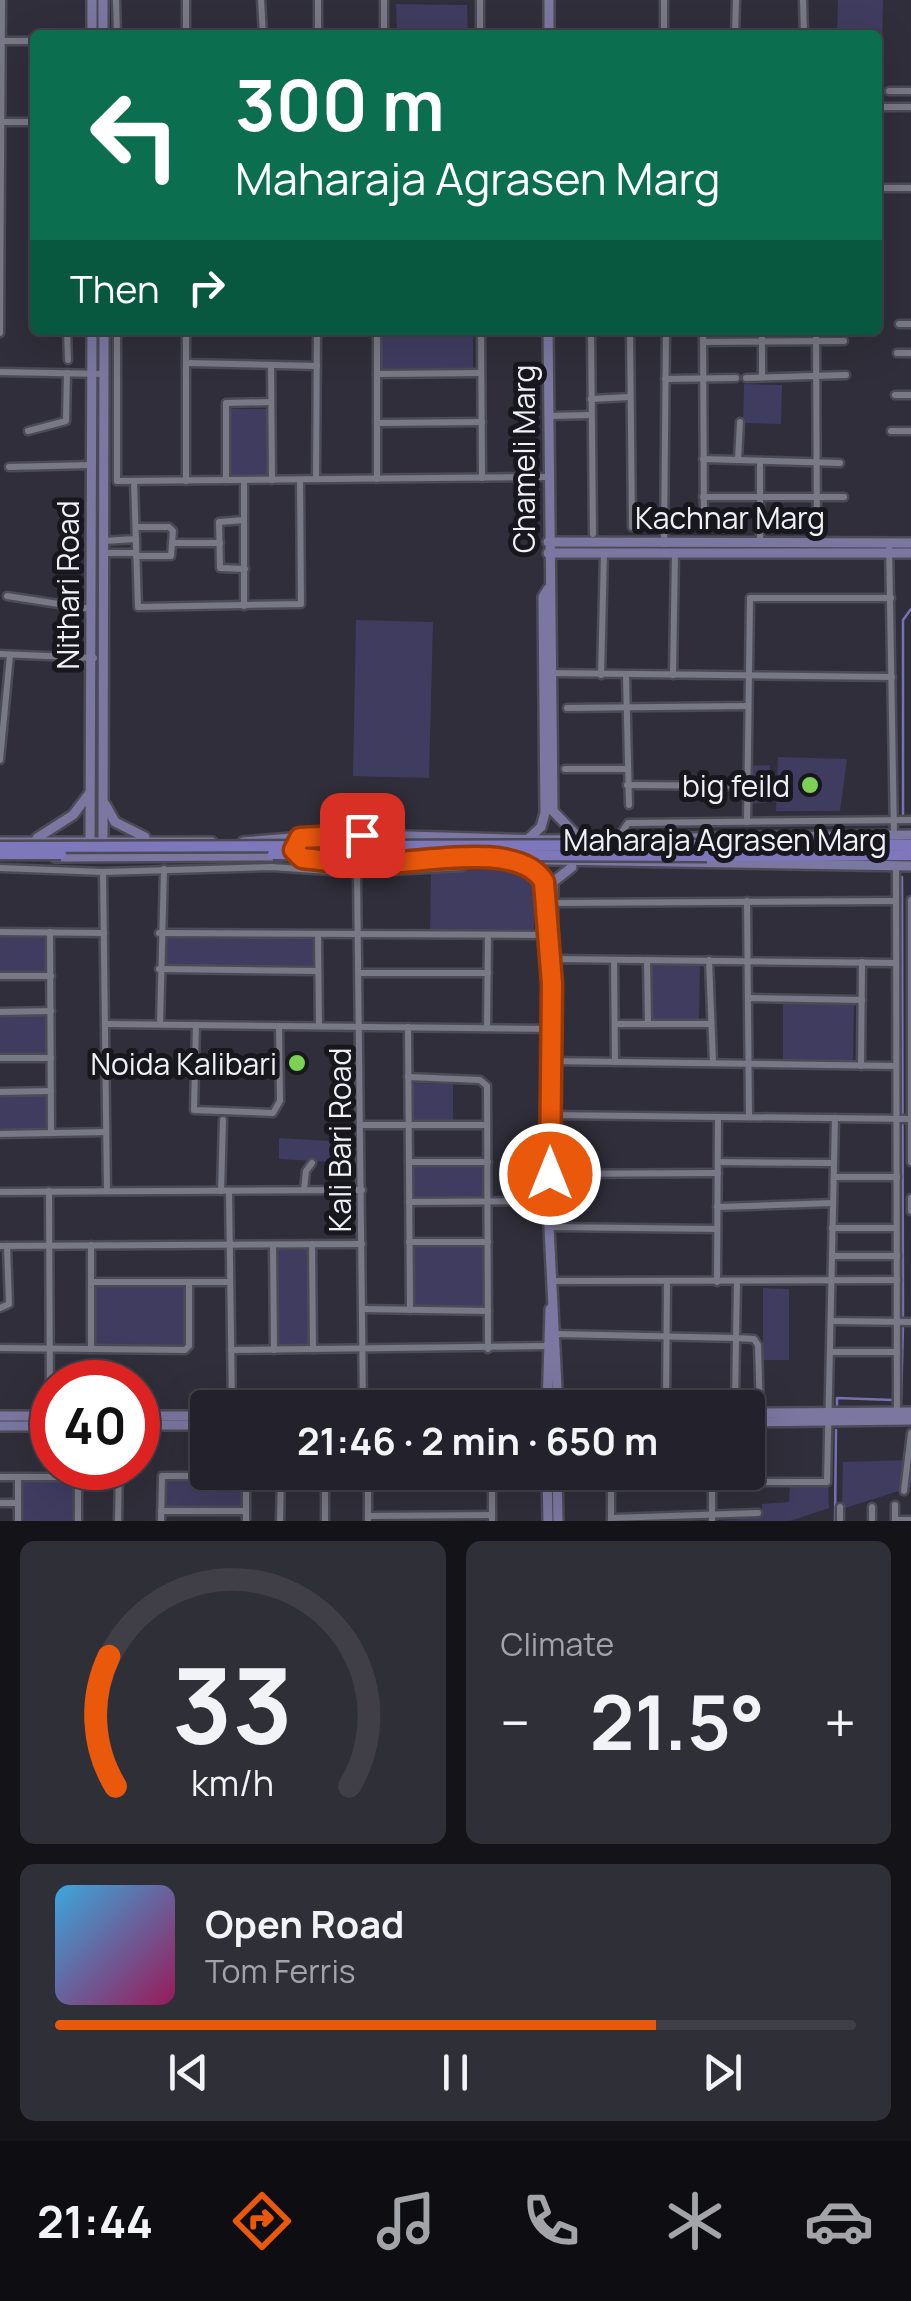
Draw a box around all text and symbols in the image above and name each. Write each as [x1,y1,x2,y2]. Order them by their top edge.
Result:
text: 300 m [235,56,445,152]
icon: left [70,70,200,200]
text: Maharaja Agrasen Marg [235,147,720,209]
icon: right [179,260,234,315]
text: Then [70,262,159,314]
street label: Chameli Marg [503,365,544,553]
street label: Kachnar Marg [635,497,825,538]
street label: Nithari Road [47,501,88,669]
place label: big feild [682,765,790,806]
marker: big feild [799,774,821,796]
pin [320,793,405,878]
icon: arrive [335,808,390,863]
street label: Maharaja Agrasen Marg [563,819,887,860]
place label: Noida Kalibari [91,1043,277,1084]
street label: Kali Bari Road [319,1048,360,1232]
marker: Noida Kalibari [286,1052,308,1074]
position arrow [498,1122,602,1226]
speed limit sign: 40 [30,1360,160,1490]
text: 21:46 · 2 min · 650 m [297,1414,658,1466]
text: Climate [501,1622,614,1666]
text: 33 [172,1633,293,1775]
text: 21.5° [590,1670,765,1773]
text: − [501,1684,530,1760]
text: + [824,1684,856,1760]
text: km/h [191,1758,274,1807]
text: Open Road [205,1897,404,1949]
text: Tom Ferris [205,1949,356,1993]
icon: previous [161,2045,216,2100]
icon: pause [428,2045,483,2100]
icon: next [695,2045,750,2100]
icon: directions [227,2186,297,2256]
icon: music [371,2186,441,2256]
icon: phone [516,2186,586,2256]
icon: climate [660,2186,730,2256]
icon: car [804,2186,874,2256]
text: 21:44 [37,2190,153,2252]

